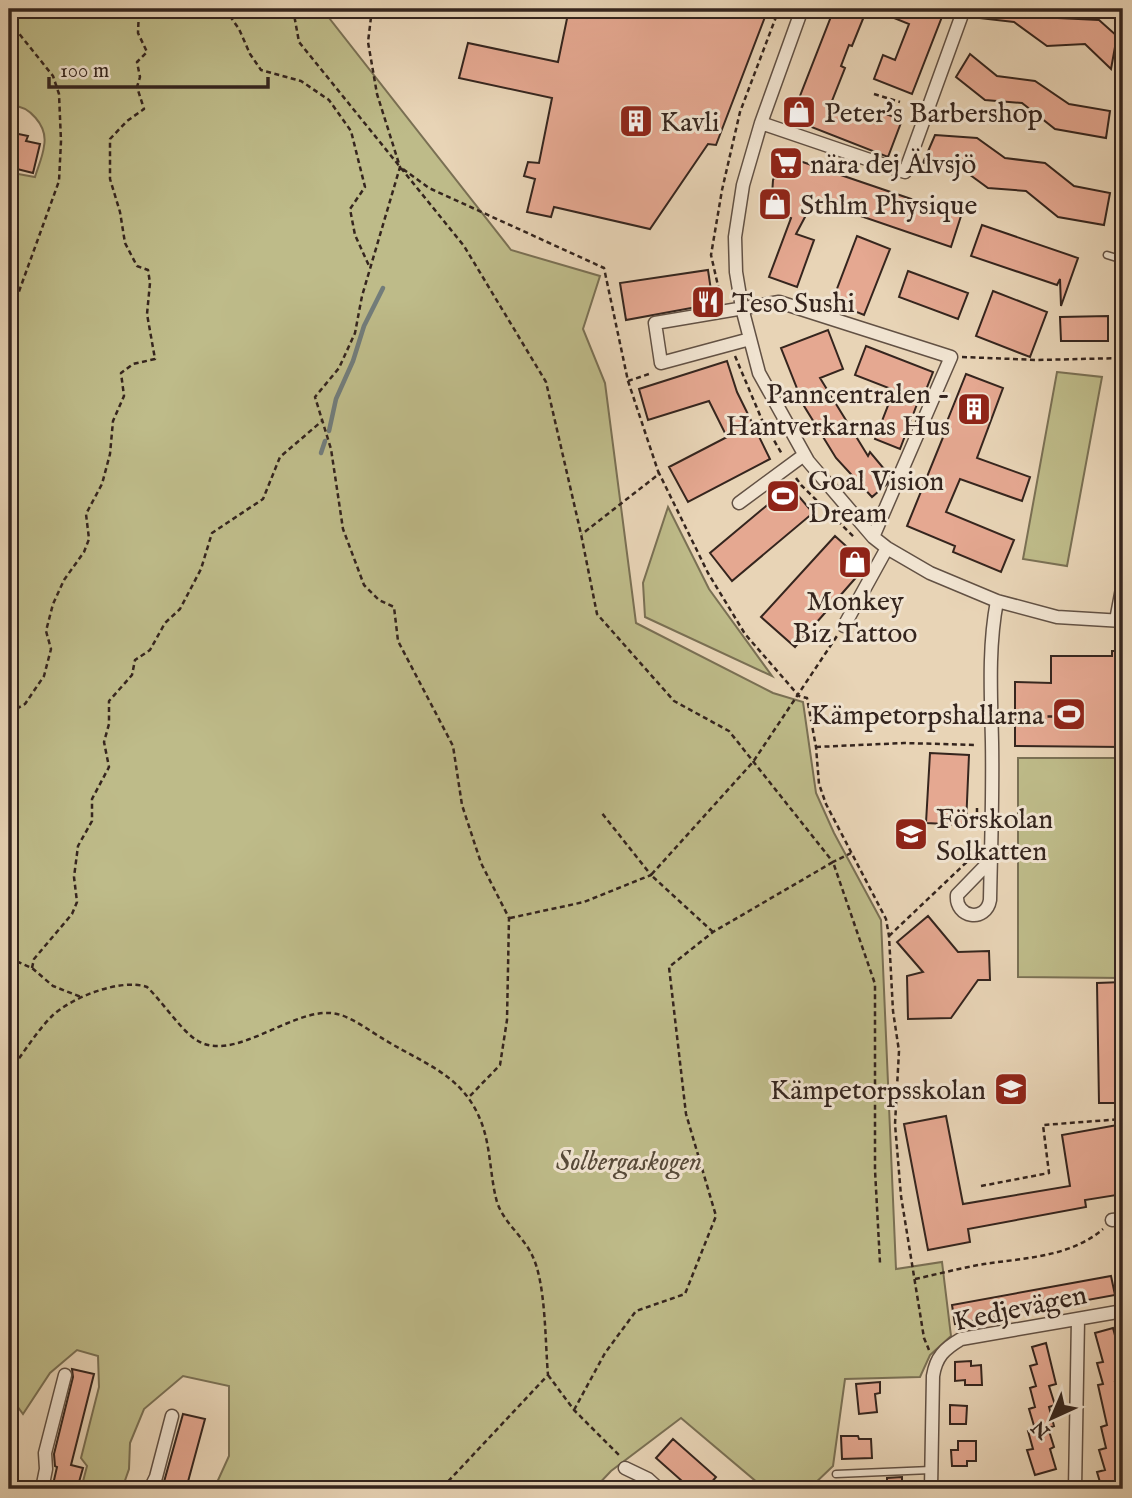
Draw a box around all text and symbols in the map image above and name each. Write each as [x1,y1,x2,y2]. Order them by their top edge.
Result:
scale bar [49,46,268,90]
text: 100 m [60,58,109,85]
shop icon: Peter's Barbershop [780,93,818,131]
place label: Peter's Barbershop [824,97,1043,132]
building icon: Kavli [617,102,655,140]
place label: Kavli [660,106,719,141]
supermarket icon: nära dej Älvsjö [767,144,805,182]
place label: nära dej Älvsjö [810,148,976,183]
shop icon: Sthlm Physique [756,185,794,223]
place label: Sthlm Physique [800,189,977,224]
restaurant icon: Teso Sushi [689,283,727,321]
place label: Teso Sushi [732,287,855,322]
place label: Panncentralen - Hantverkarnas Hus [726,378,950,445]
building icon: Panncentralen - Hantverkarnas Hus [955,390,993,428]
place label: Goal Vision Dream [808,465,944,532]
sports icon: Goal Vision Dream [764,477,802,515]
shop icon: Monkey Biz Tattoo [836,543,874,581]
place label: Monkey Biz Tattoo [793,585,917,652]
sports icon: Kämpetorpshallarna [1050,695,1088,733]
place label: Kämpetorpshallarna [810,699,1045,734]
place label: Förskolan Solkatten [936,803,1053,870]
school or university icon: Förskolan Solkatten [892,815,930,853]
school or university icon: Kämpetorpsskolan [992,1070,1030,1108]
place label: Kämpetorpsskolan [770,1074,986,1109]
park label: Solbergaskogen [556,1145,702,1180]
street label: Kedjevägen [951,1278,1090,1341]
north arrow [1016,1382,1086,1452]
text: N [1027,1414,1057,1444]

